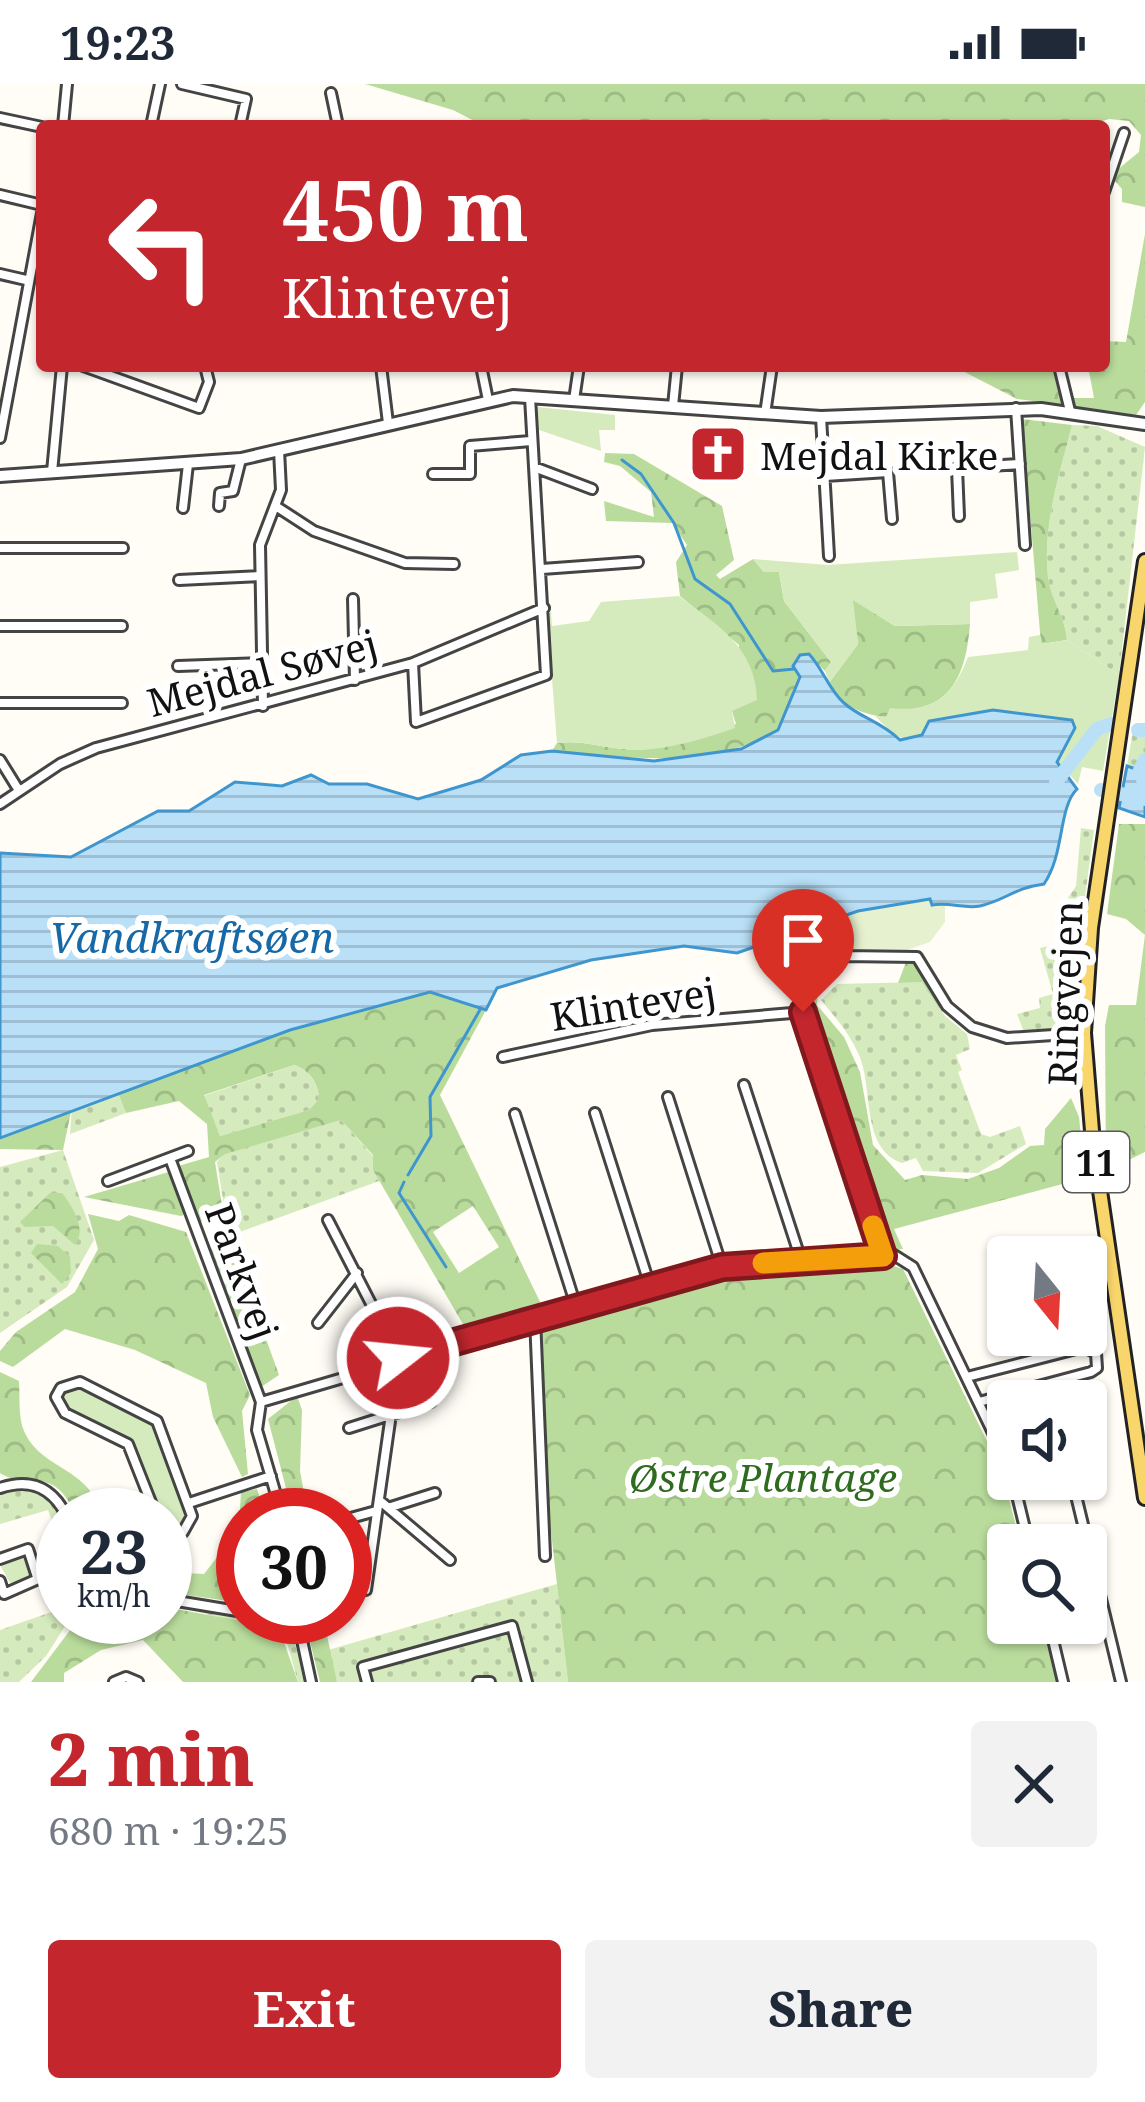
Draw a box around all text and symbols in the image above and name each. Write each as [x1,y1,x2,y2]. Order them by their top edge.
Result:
text: 19:23 [60,12,175,73]
text: 450 m [282,151,529,266]
icon: left [84,168,240,324]
text: Klintevej [282,260,513,334]
church icon: Mejdal Kirke [687,423,749,485]
place label: Mejdal Kirke [760,428,998,481]
street label: Mejdal Søvej [141,616,383,728]
pin [752,889,854,1012]
street label: Ringvejen [1034,899,1094,1087]
icon: arrive [770,907,836,973]
water label: Vandkraftsøen [50,908,334,965]
street label: Klintevej [546,964,720,1042]
road number: 11 [1063,1132,1129,1192]
street label: Parkvej [194,1195,292,1347]
north arrow [987,1236,1107,1356]
map controls [987,1236,1107,1644]
position arrow [335,1295,461,1421]
button: sound [987,1380,1107,1500]
park label: Østre Plantage [629,1450,897,1503]
speed limit sign: 30 [216,1488,372,1644]
text: 23 [80,1510,148,1592]
button: search [987,1524,1107,1644]
text: km/h [77,1575,151,1616]
text: 2 min [48,1709,255,1807]
button: close [971,1721,1097,1847]
text: 680 m · 19:25 [48,1803,289,1856]
button: Exit [48,1940,561,2078]
button: Share [585,1940,1097,2078]

